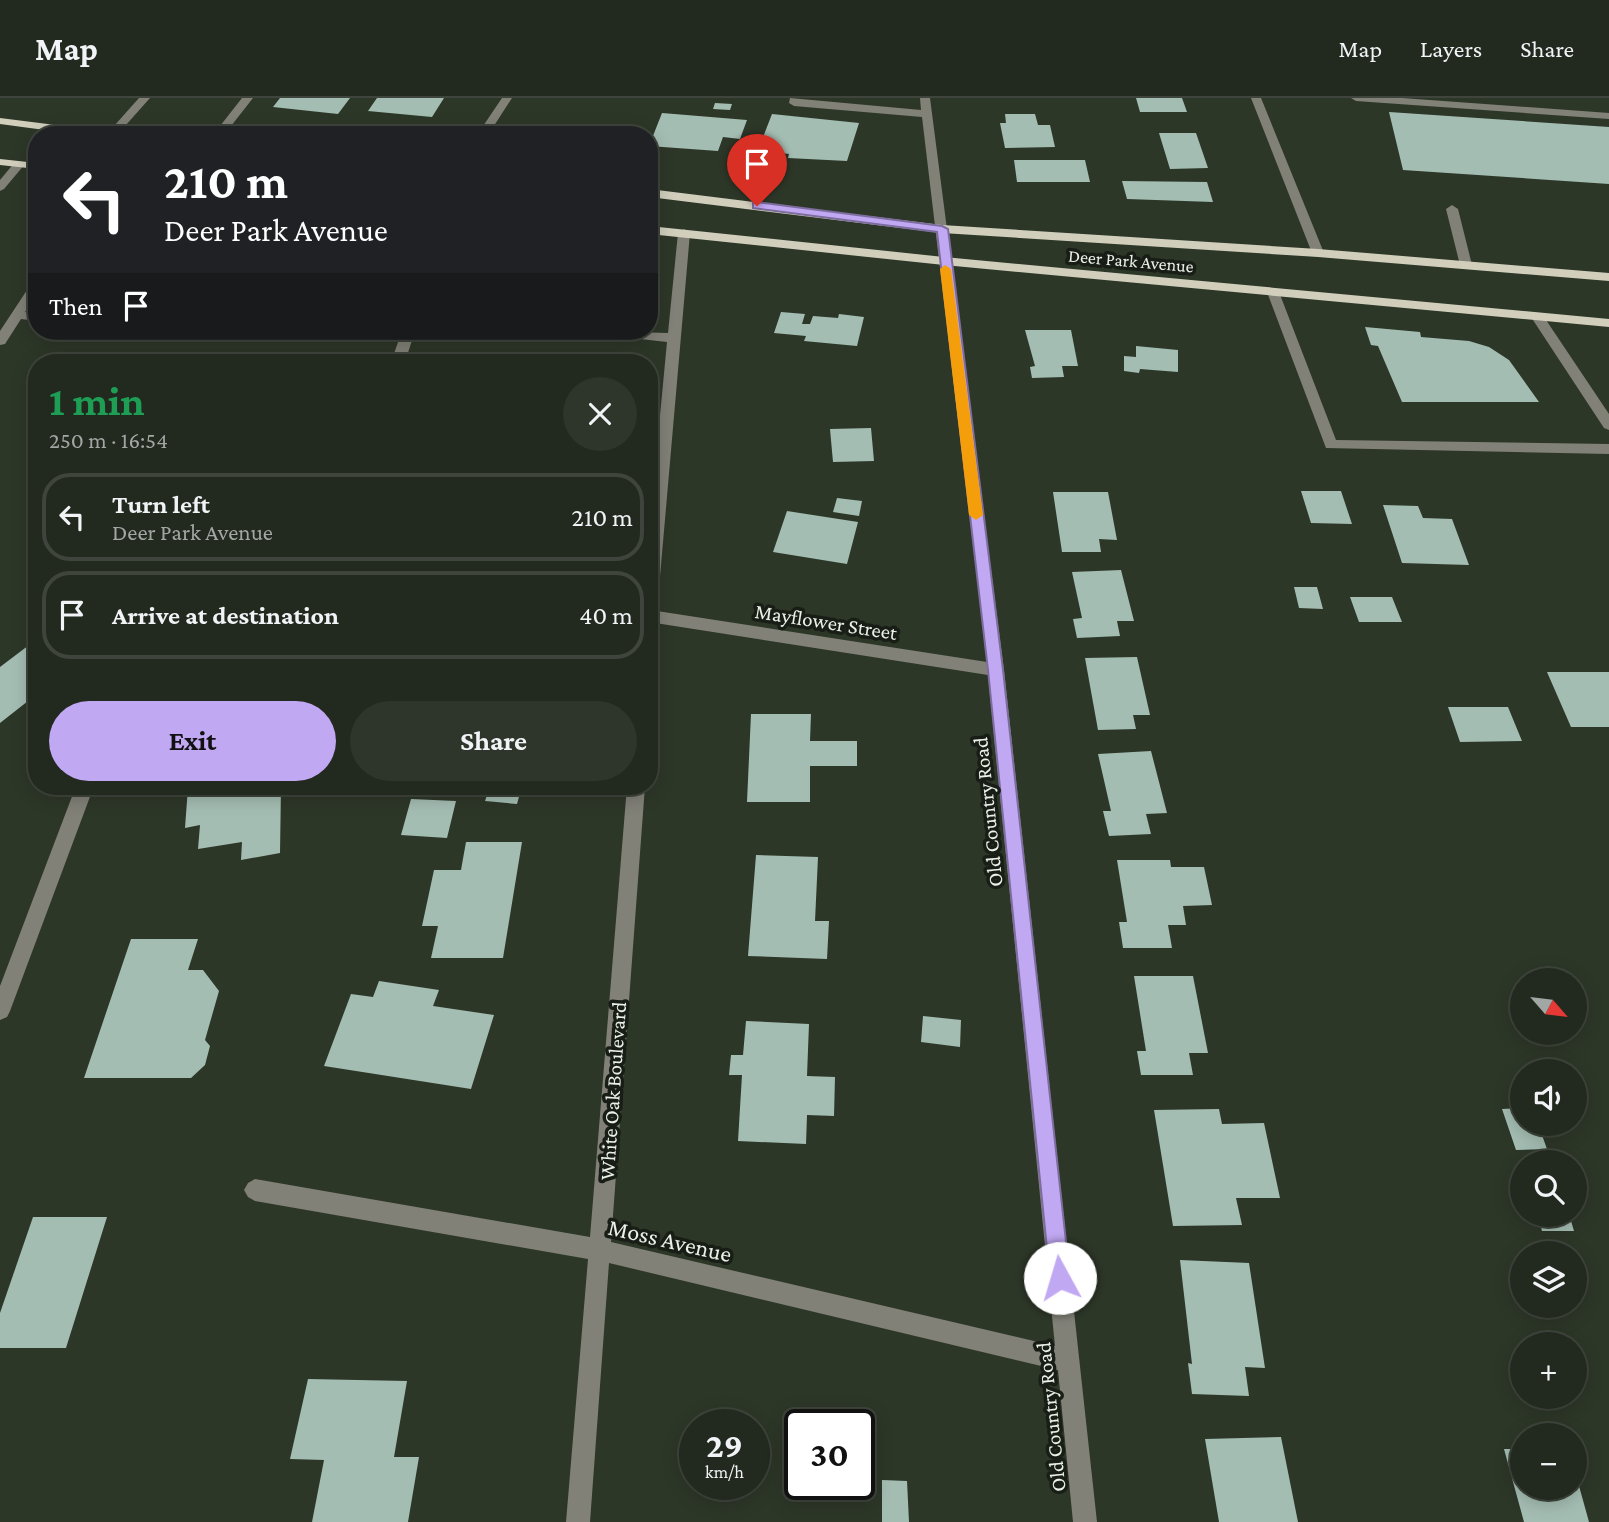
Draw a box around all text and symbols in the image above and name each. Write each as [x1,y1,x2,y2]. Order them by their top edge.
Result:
text: Map [35,30,98,67]
text: Map [1338,35,1382,62]
text: Layers [1420,35,1482,62]
text: Share [1520,35,1574,62]
pin [727,134,787,206]
icon: arrive [738,145,776,183]
icon: left [49,154,140,245]
text: 210 m [164,154,288,209]
text: Deer Park Avenue [164,212,388,248]
street label: Deer Park Avenue [1067,246,1195,276]
icon: arrive [117,287,155,325]
text: Then [49,292,103,321]
text: 1 min [49,377,145,424]
button: close [563,377,637,451]
text: 250 m · 16:54 [49,427,168,453]
text: Turn left [112,490,210,519]
icon: left [53,498,91,536]
text: 210 m [572,503,633,532]
text: Deer Park Avenue [112,519,273,545]
icon: arrive [53,596,91,634]
street label: Mayflower Street [753,599,900,645]
text: Arrive at destination [112,601,339,630]
text: 40 m [579,601,633,630]
button: Exit [49,701,336,781]
button: Share [350,701,637,781]
street label: Old Country Road [968,736,1008,888]
north arrow [1510,968,1587,1045]
map controls [1510,968,1587,1500]
street label: White Oak Boulevard [595,1001,631,1181]
button: sound [1510,1059,1587,1136]
button: search [1510,1150,1587,1227]
street label: Moss Avenue [606,1213,734,1267]
position arrow [1023,1241,1097,1315]
button: layers [1510,1241,1587,1318]
button: + [1510,1332,1587,1409]
street label: Old Country Road [1031,1341,1071,1493]
speed limit sign: 30 [784,1409,875,1500]
button: − [1510,1423,1587,1500]
text: 29 [706,1426,743,1465]
text: km/h [705,1462,744,1482]

